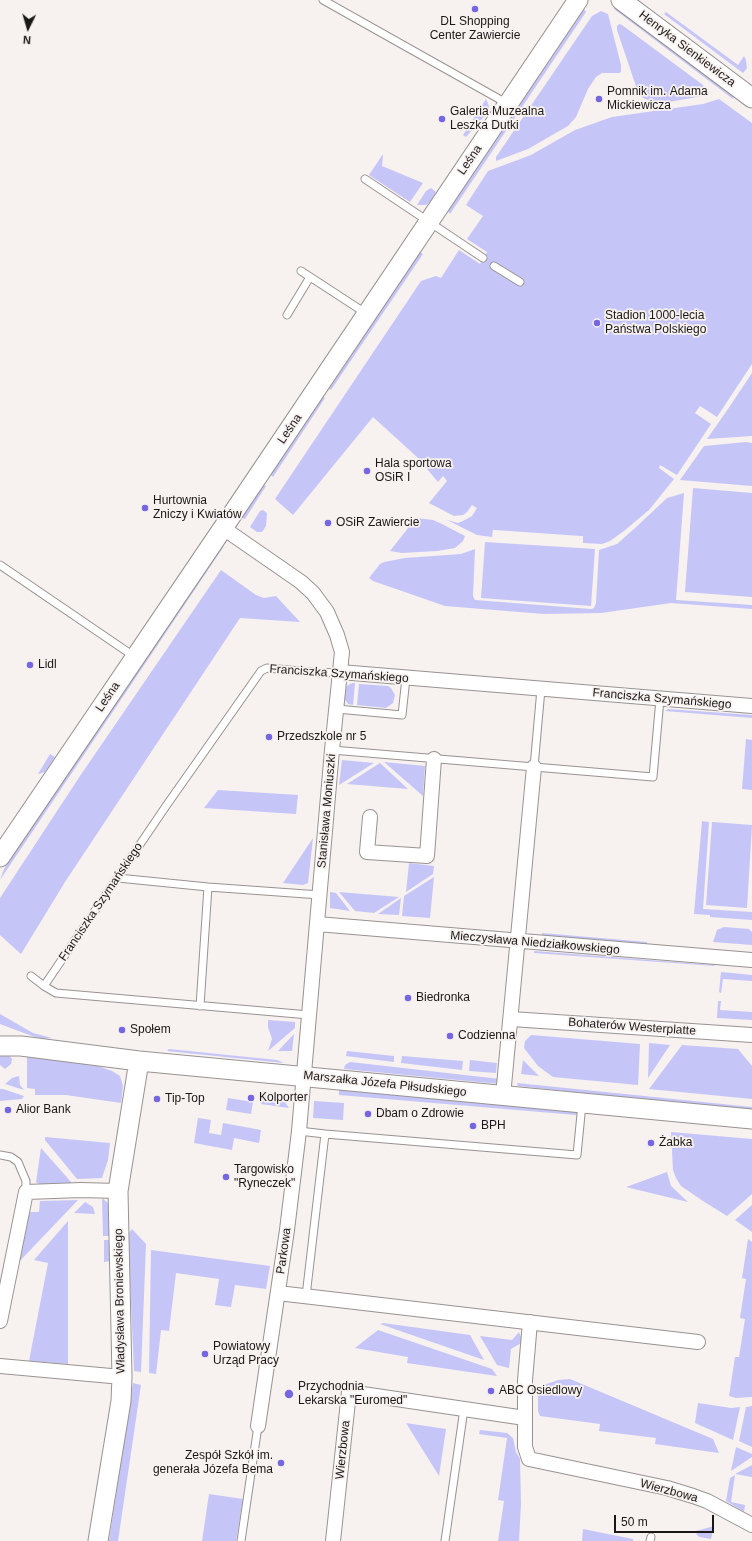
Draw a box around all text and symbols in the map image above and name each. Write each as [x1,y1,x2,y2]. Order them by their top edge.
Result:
marker: DL Shopping Center Zawiercie [470,4,480,14]
north arrow [8,8,48,48]
street label: Henryka Sienkiewicza [636,8,738,90]
place label: DL Shopping Center Zawiercie [430,15,520,43]
text: N [22,34,31,46]
place label: Pomnik im. Adama Mickiewicza [607,85,708,113]
marker: Pomnik im. Adama Mickiewicza [594,94,604,104]
place label: Galeria Muzealna Leszka Dutki [450,105,544,133]
marker: Galeria Muzealna Leszka Dutki [437,114,447,124]
street label: Leśna [455,142,485,178]
place label: Stadion 1000-lecia Państwa Polskiego [605,309,706,337]
marker: Stadion 1000-lecia Państwa Polskiego [592,318,602,328]
street label: Leśna [275,411,305,447]
place label: Hala sportowa OSiR I [375,457,452,485]
marker: Hala sportowa OSiR I [362,466,372,476]
place label: Hurtownia Zniczy i Kwiatów [153,494,242,522]
marker: Hurtownia Zniczy i Kwiatów [140,503,150,513]
place label: OSiR Zawiercie [336,516,419,530]
marker: OSiR Zawiercie [323,518,333,528]
place label: Lidl [38,658,57,672]
marker: Lidl [25,660,35,670]
street label: Franciszka Szymańskiego [269,662,409,686]
street label: Leśna [93,679,123,715]
street label: Franciszka Szymańskiego [592,686,732,712]
place label: Przedszkole nr 5 [277,730,366,744]
marker: Przedszkole nr 5 [264,732,274,742]
street label: Stanisława Moniuszki [315,753,339,869]
street label: Franciszka Szymańskiego [56,840,146,964]
street label: Mieczysława Niedziałkowskiego [450,928,620,958]
place label: Biedronka [416,991,470,1005]
marker: Biedronka [403,993,413,1003]
street label: Bohaterów Westerplatte [568,1015,696,1039]
place label: Społem [130,1023,171,1037]
marker: Społem [117,1025,127,1035]
place label: Codzienna [458,1029,515,1043]
marker: Codzienna [445,1031,455,1041]
street label: Marszałka Józefa Piłsudskiego [303,1068,467,1100]
place label: Kolporter [259,1091,308,1105]
place label: Tip-Top [165,1092,205,1106]
marker: Kolporter [246,1093,256,1103]
marker: Tip-Top [152,1094,162,1104]
place label: Alior Bank [16,1103,71,1117]
marker: Alior Bank [3,1105,13,1115]
place label: Dbam o Zdrowie [376,1107,464,1121]
marker: Dbam o Zdrowie [363,1109,373,1119]
place label: BPH [481,1119,506,1133]
marker: BPH [468,1121,478,1131]
place label: Żabka [659,1136,692,1150]
marker: Żabka [646,1138,656,1148]
place label: Targowisko "Ryneczek" [234,1163,295,1191]
marker: Targowisko "Ryneczek" [221,1172,231,1182]
street label: Parkowa [274,1227,294,1275]
street label: Władysława Broniewskiego [112,1228,128,1374]
place label: Powiatowy Urząd Pracy [213,1340,279,1368]
marker: Powiatowy Urząd Pracy [200,1349,210,1359]
place label: Przychodnia Lekarska "Euromed" [298,1380,407,1408]
place label: ABC Osiedlowy [499,1384,582,1398]
marker: ABC Osiedlowy [486,1386,496,1396]
marker: Przychodnia Lekarska "Euromed" [283,1388,295,1400]
street label: Wierzbowa [333,1420,353,1480]
place label: Zespół Szkół im. generała Józefa Bema [153,1449,273,1477]
marker: Zespół Szkół im. generała Józefa Bema [276,1458,286,1468]
street label: Wierzbowa [638,1476,700,1506]
scale bar [616,1507,716,1533]
text: 50 m [621,1515,648,1529]

